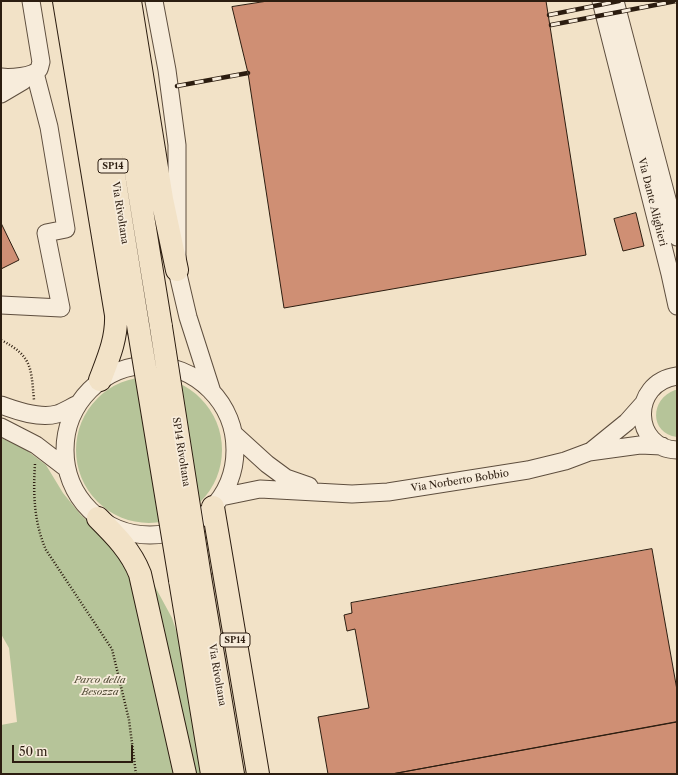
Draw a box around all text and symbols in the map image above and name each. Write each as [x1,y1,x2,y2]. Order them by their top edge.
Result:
street label: Via Dante Alighieri [635,157,669,247]
road number: SP14 [98,159,128,173]
street label: Via Rivoltana [109,181,131,245]
street label: SP14 Rivoltana [170,416,192,488]
street label: Via Norberto Bobbio [410,467,510,495]
road number: SP14 [220,633,250,647]
street label: Via Rivoltana [206,643,228,707]
park label: Parco della Besozza [74,674,126,698]
scale bar [14,737,135,763]
text: 50 m [19,744,48,759]

